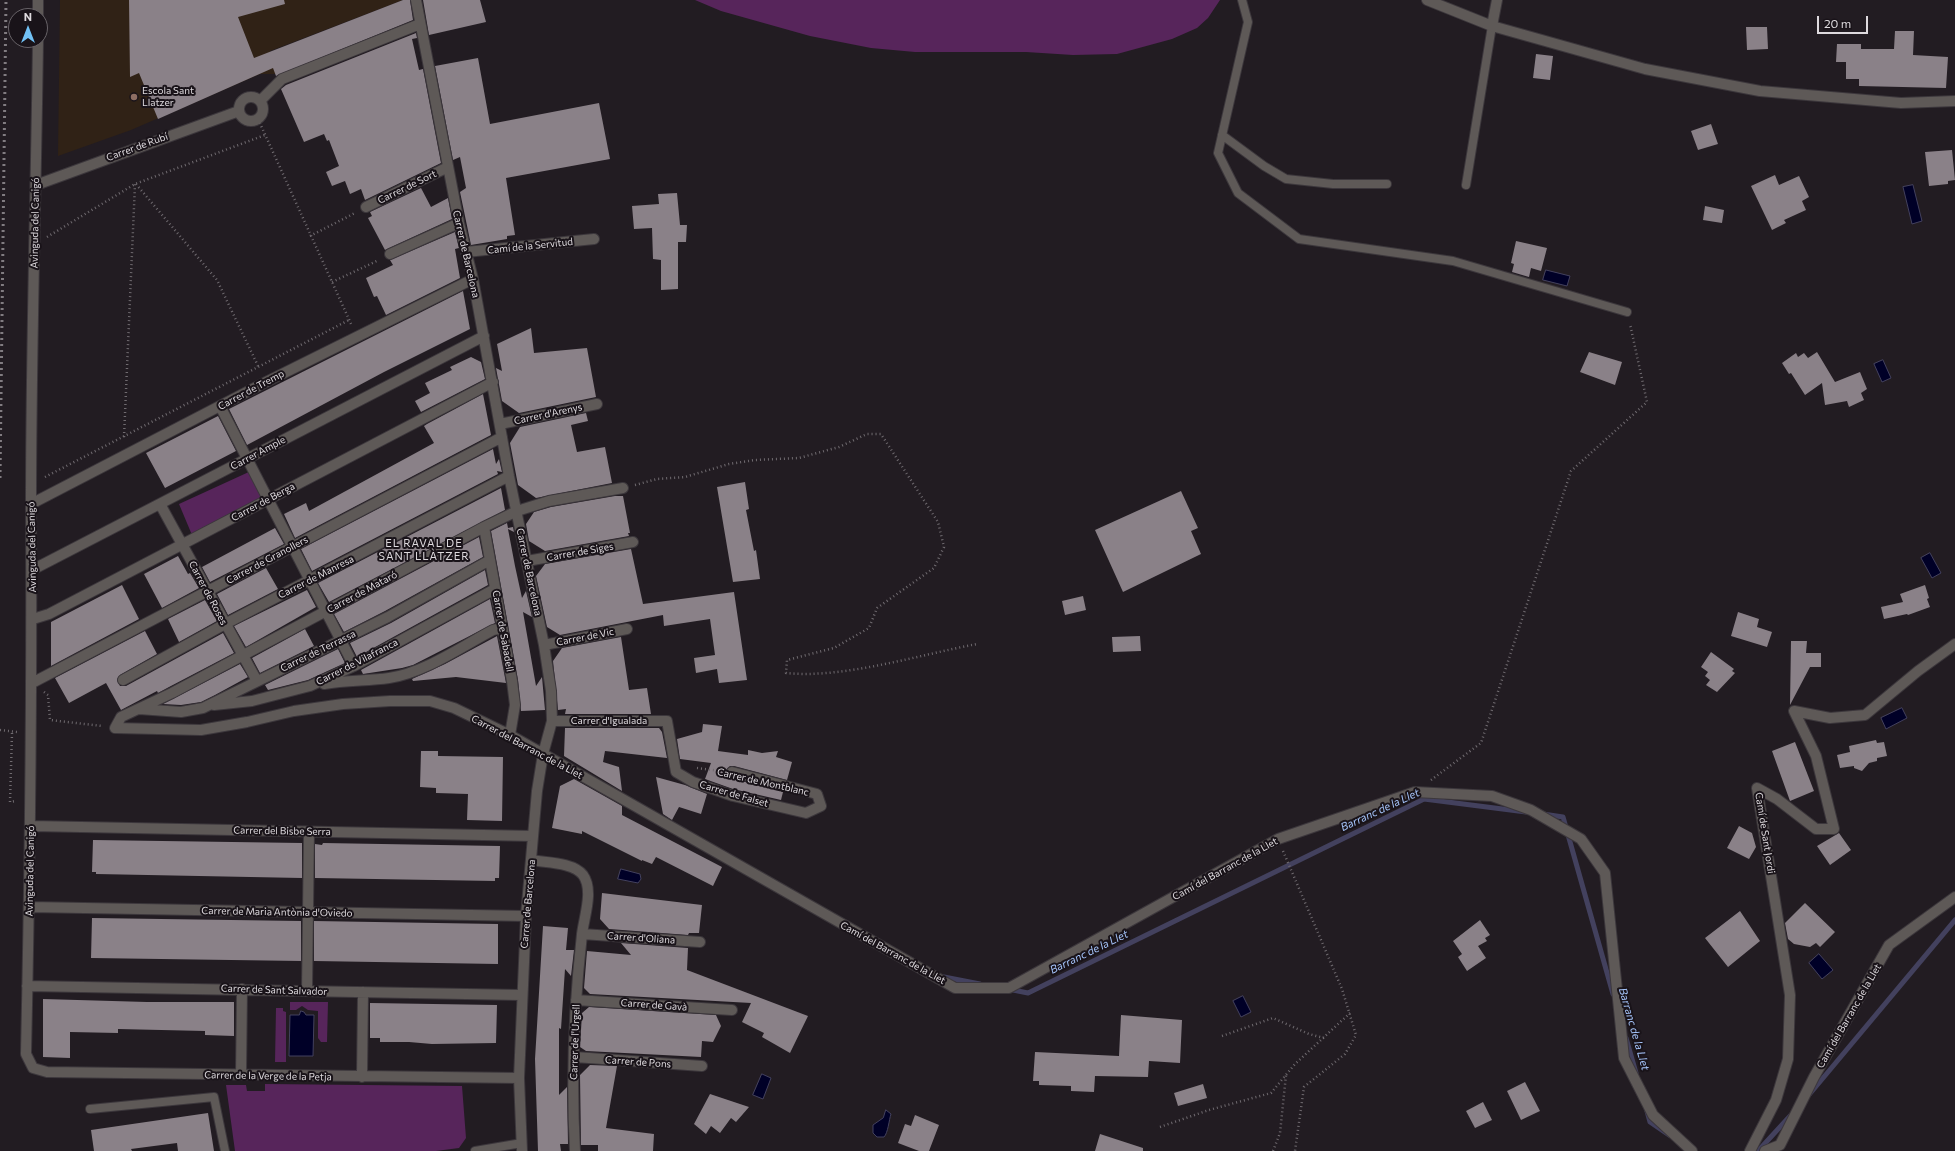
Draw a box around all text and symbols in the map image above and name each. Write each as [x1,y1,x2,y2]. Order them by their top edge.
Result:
north arrow [8,8,48,48]
scale bar [1819,8,1870,34]
text: N [24,10,32,23]
text: 20 m [1824,16,1851,30]
place label: Escola Sant Llatzer [142,85,194,108]
marker: Escola Sant Llatzer [129,92,139,102]
street label: Carrer de Rubí [105,130,169,164]
street label: Carrer de Sort [376,168,438,206]
street label: Avinguda del Canigó [28,177,42,269]
street label: Carrer de Barcelona [450,209,482,299]
street label: Camí de la Servitud [486,236,574,256]
street label: Carrer de Tremp [216,367,286,413]
street label: Carrer d'Arenys [513,401,583,427]
street label: Carrer Ample [229,434,287,472]
street label: Carrer de Berga [229,480,297,524]
street label: Avinguda del Canigó [25,501,39,593]
street label: Carrer de Barcelona [514,527,544,617]
street label: Carrer de Granollers [224,533,310,587]
district label: EL RAVAL DE SANT LLÀTZER [378,536,470,562]
street label: Carrer de Siges [546,540,614,564]
street label: Carrer de Manresa [276,553,356,601]
street label: Carrer de Roses [186,559,230,627]
street label: Carrer de Mataró [325,568,399,616]
street label: Carrer de Sabadell [490,589,516,673]
street label: Carrer de Vic [555,626,615,648]
street label: Carrer de Terrassa [278,628,358,674]
street label: Carrer de Vilafranca [314,636,400,688]
street label: Carrer del Barranc de la Llet [469,713,585,781]
street label: Carrer d'Igualada [571,715,647,727]
street label: Carrer de Montblanc [716,766,810,798]
street label: Carrer de Falset [698,778,770,810]
water label: Barranc de la Llet [1339,786,1421,834]
street label: Camí de Sant Jordi [1753,791,1777,875]
street label: Carrer del Bisbe Serra [233,824,331,838]
street label: Avinguda del Canigó [23,825,37,917]
street label: Camí del Barranc de la Llet [1170,835,1280,903]
street label: Carrer de Barcelona [518,859,538,949]
street label: Carrer de Maria Antònia d'Oviedo [201,905,353,919]
street label: Camí del Barranc de la Llet [838,919,948,987]
water label: Barranc de la Llet [1048,927,1130,977]
street label: Carrer d'Oliana [606,930,676,946]
street label: Camí del Barranc de la Llet [1814,962,1884,1070]
street label: Carrer de Sant Salvador [221,982,327,998]
water label: Barranc de la Llet [1616,986,1652,1072]
street label: Carrer de Gavà [620,997,688,1013]
street label: Carrer de l'Urgell [568,1004,582,1080]
street label: Carrer de Pons [604,1054,672,1070]
street label: Carrer de la Verge de la Petja [204,1069,332,1083]

